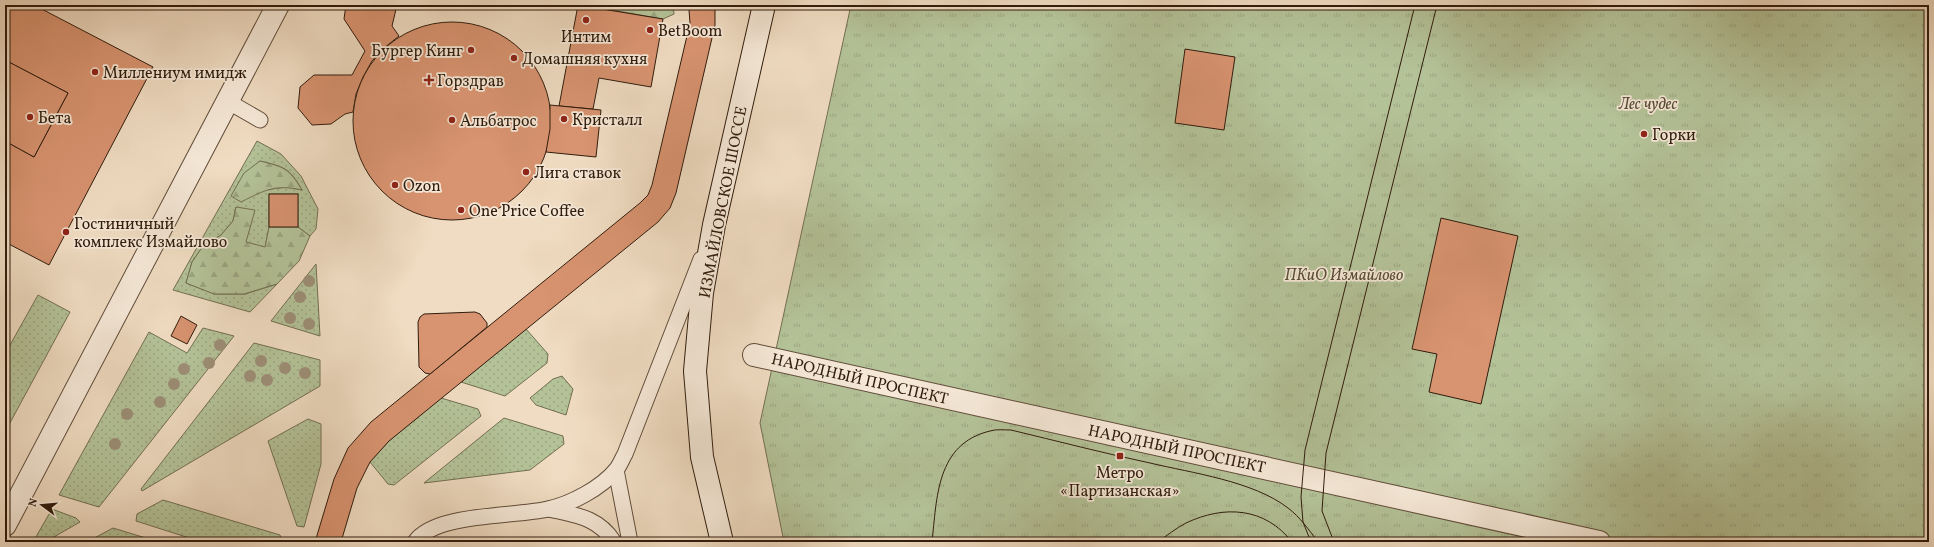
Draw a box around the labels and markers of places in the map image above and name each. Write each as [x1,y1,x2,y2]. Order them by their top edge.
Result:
marker: Интим [581,15,591,25]
place label: BetBoom [658,21,722,43]
marker: BetBoom [645,25,655,35]
place label: Интим [561,27,611,49]
place label: Бургер Кинг [371,41,463,63]
marker: Бургер Кинг [466,45,476,55]
place label: Домашняя кухня [522,49,647,71]
marker: Домашняя кухня [509,53,519,63]
place label: Миллениум имидж [103,63,247,85]
marker: Миллениум имидж [90,67,100,77]
place label: Горздрав [437,71,504,93]
marker: Горздрав [424,75,434,85]
place label: Бета [38,108,71,130]
place label: Кристалл [572,110,643,132]
place label: Альбатрос [460,111,537,133]
marker: Бета [25,112,35,122]
marker: Кристалл [559,114,569,124]
marker: Альбатрос [447,115,457,125]
place label: Горки [1652,125,1696,147]
marker: Горки [1639,129,1649,139]
place label: Лига ставок [534,163,622,185]
marker: Лига ставок [521,167,531,177]
place label: Ozon [403,176,441,198]
marker: Ozon [390,180,400,190]
place label: One Price Coffee [469,201,585,223]
marker: One Price Coffee [456,205,466,215]
place label: Гостиничный комплекс Измайлово [74,214,227,254]
marker: Гостиничный комплекс Измайлово [61,227,71,237]
marker: Метро «Партизанская» [1115,451,1125,461]
place label: Метро «Партизанская» [1060,463,1180,503]

